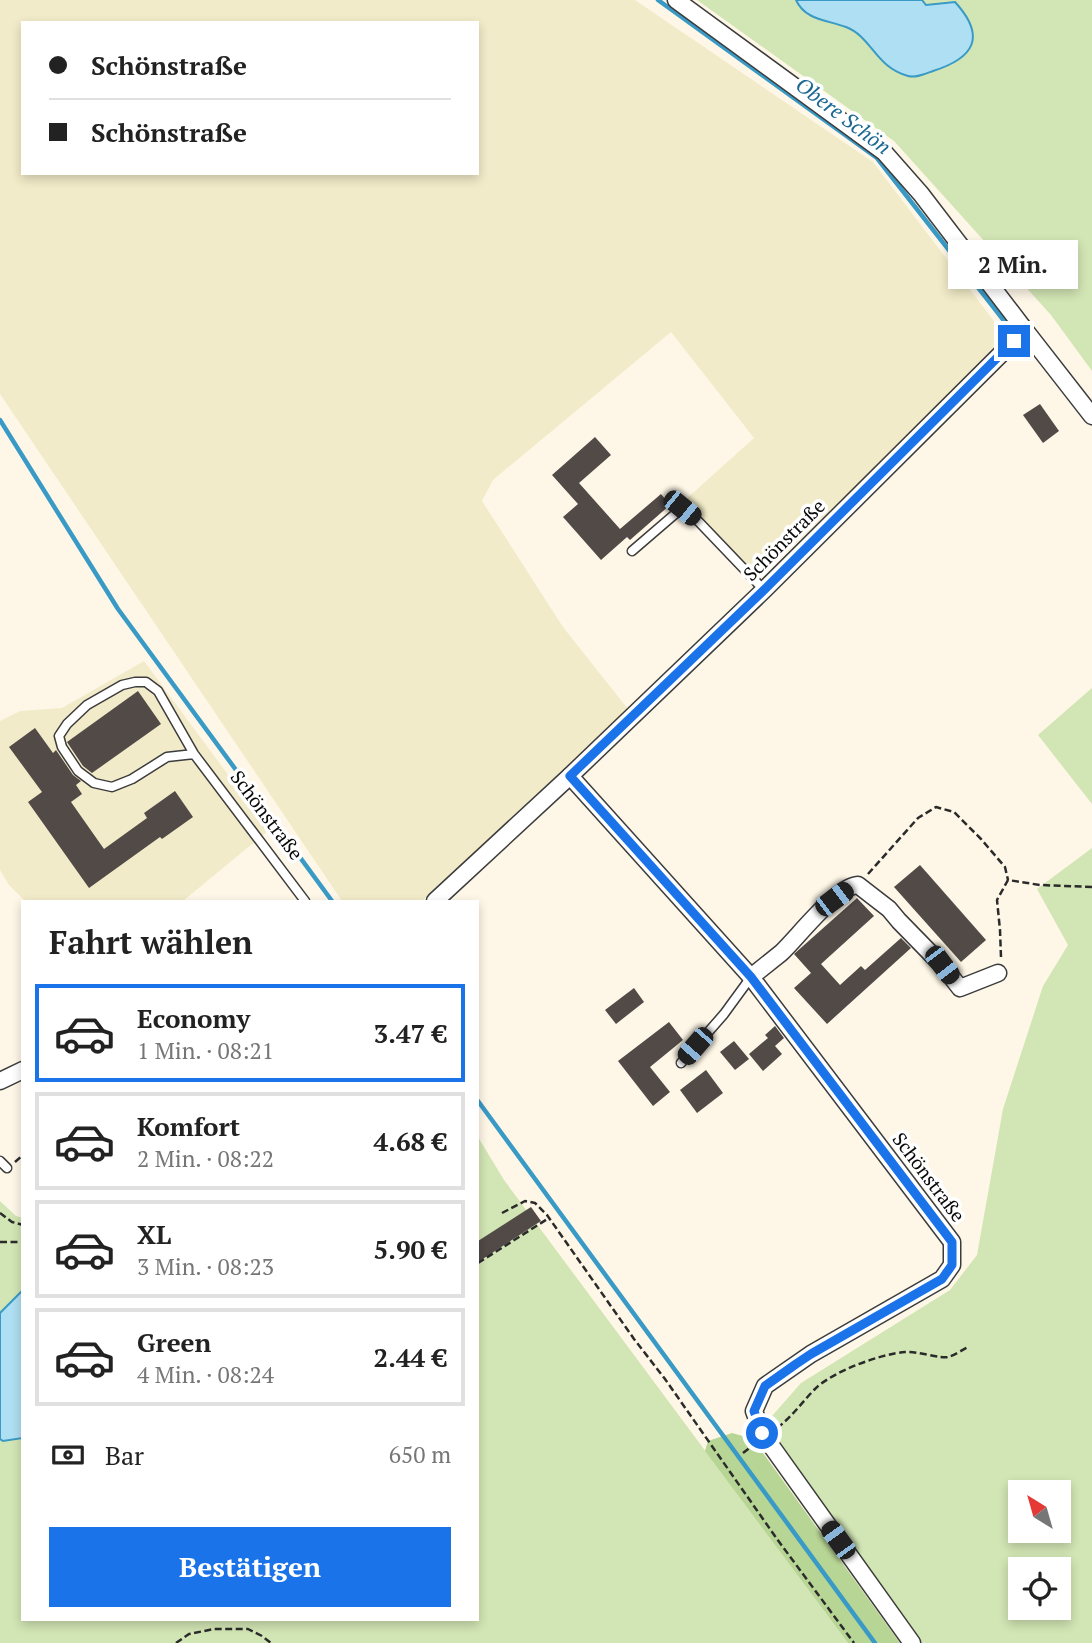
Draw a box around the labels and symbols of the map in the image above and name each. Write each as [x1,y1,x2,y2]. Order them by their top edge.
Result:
water label: Obere Schön [790,70,897,160]
callout: 2 Min. [949,240,1079,288]
route end [998,325,1030,357]
car [660,487,705,529]
street label: Schönstraße [737,493,830,586]
street label: Schönstraße [226,765,309,864]
car [811,878,858,920]
car [921,942,964,988]
car [674,1023,717,1069]
street label: Schönstraße [888,1127,971,1226]
route start [746,1417,778,1449]
north arrow [1008,1480,1071,1544]
car [818,1517,859,1563]

